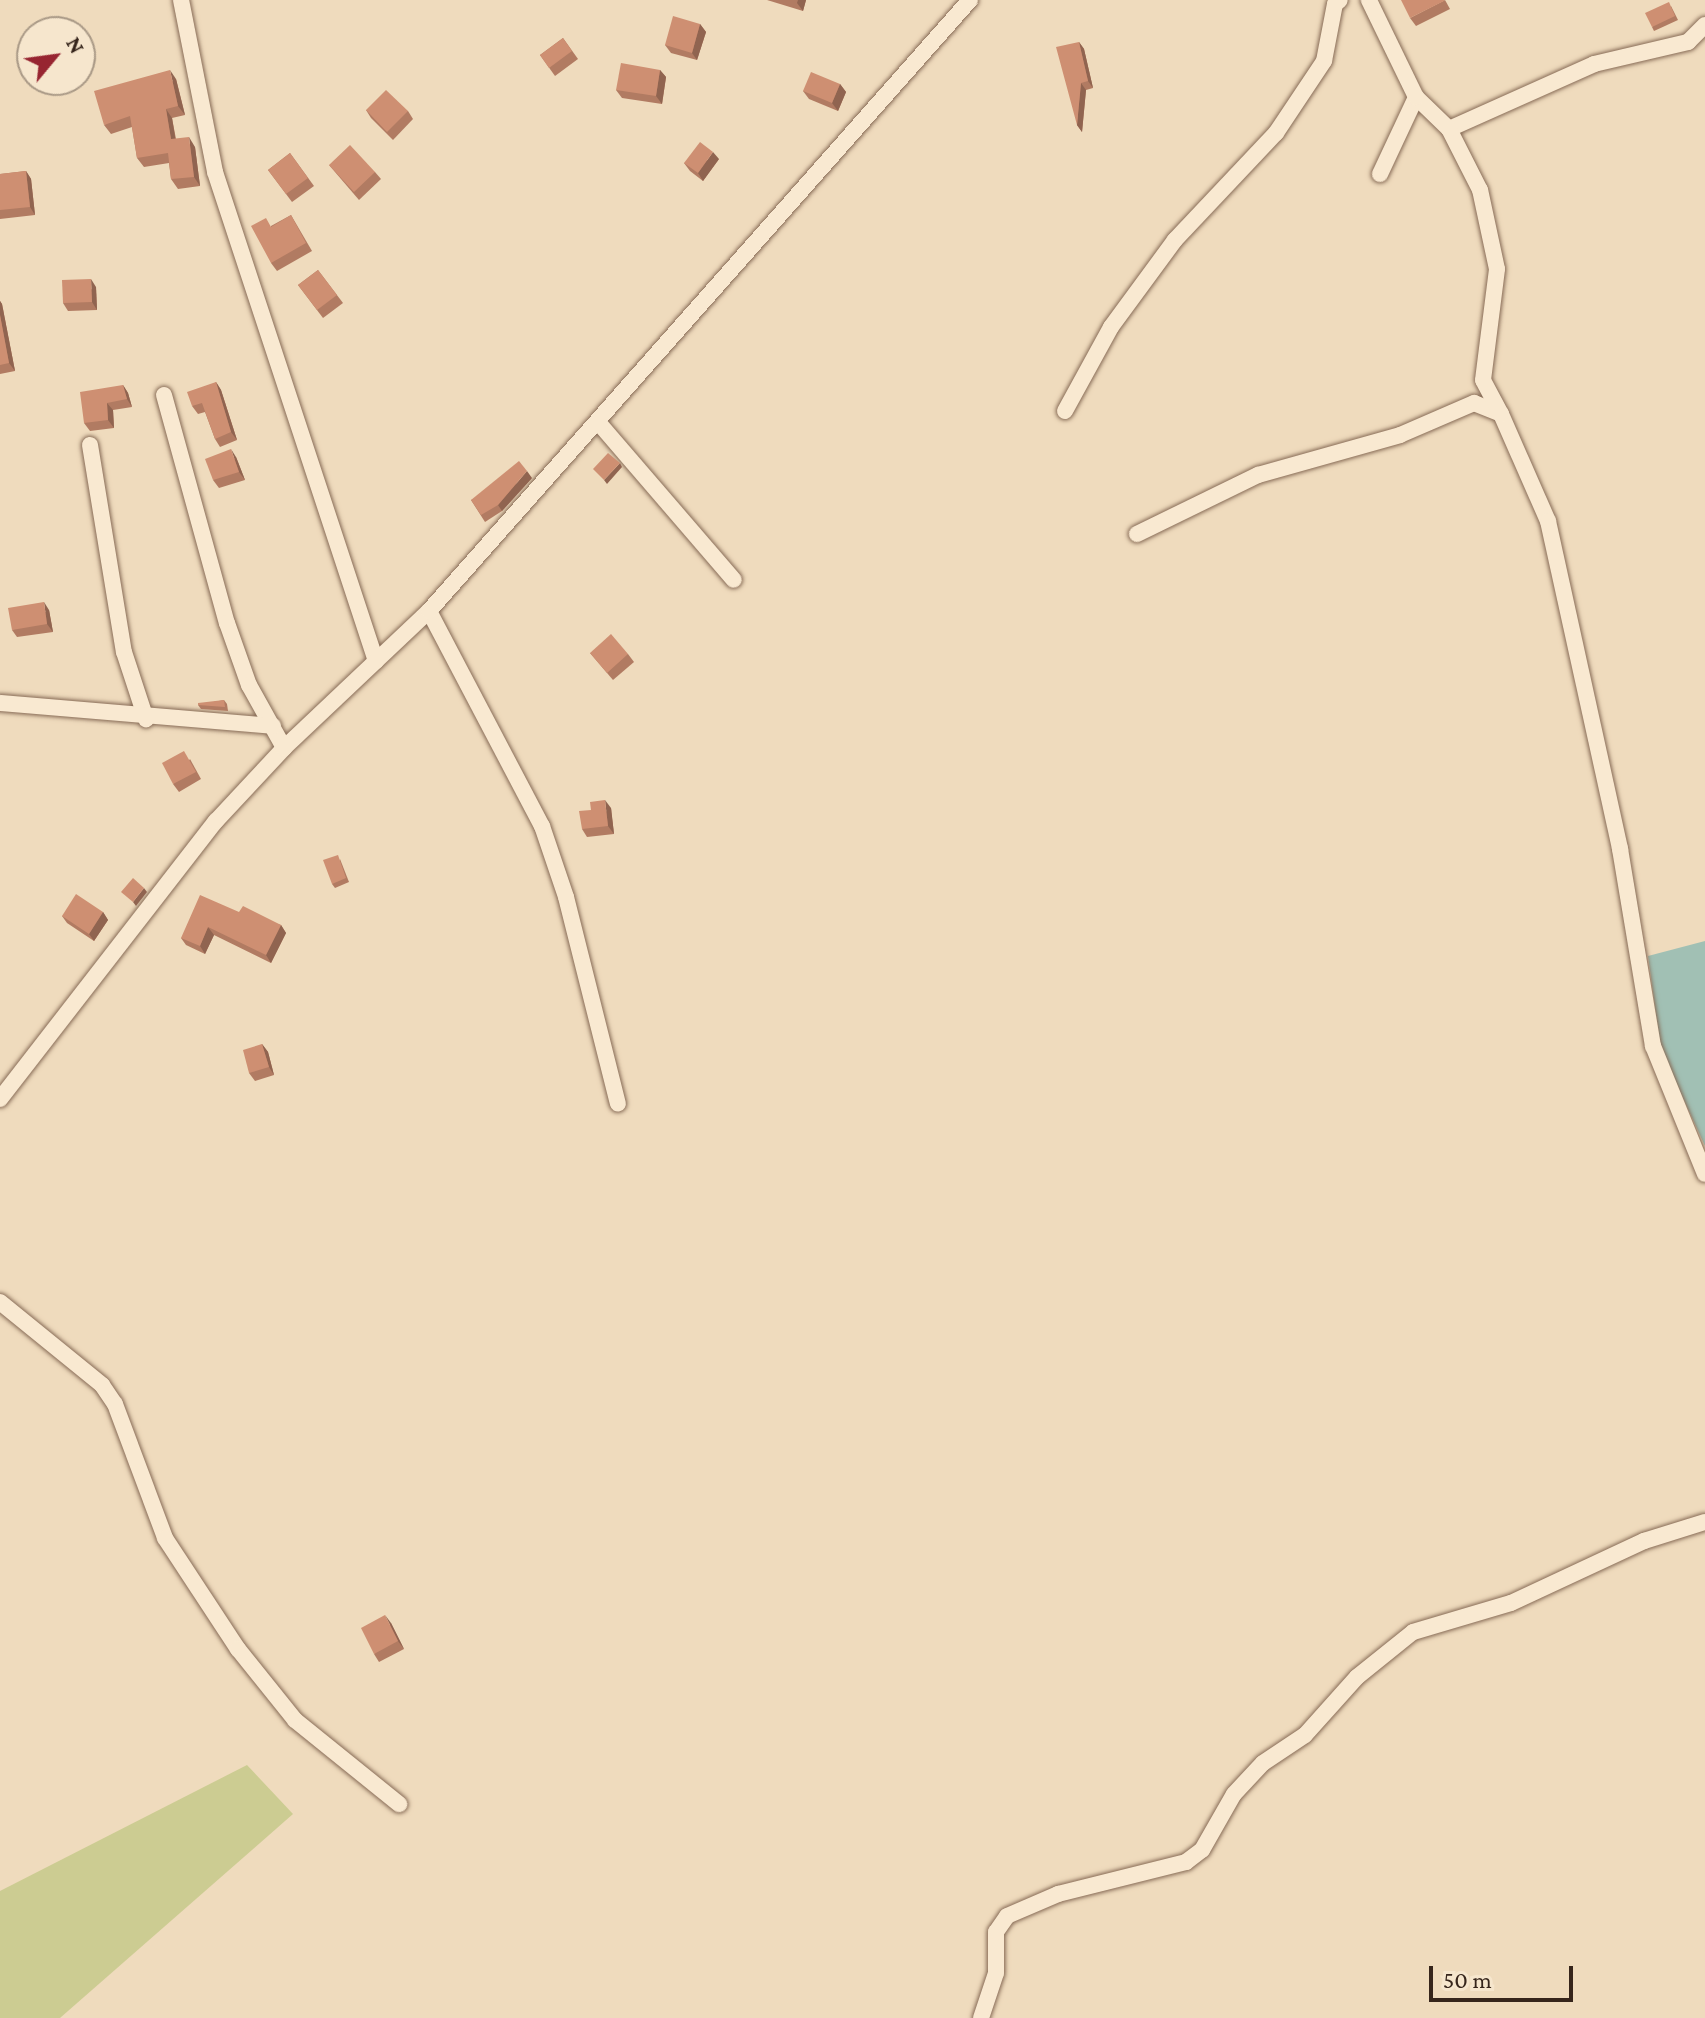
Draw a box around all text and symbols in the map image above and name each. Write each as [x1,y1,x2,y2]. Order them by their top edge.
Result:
north arrow [16,16,96,96]
text: N [61,32,90,58]
scale bar [1433,1950,1577,2000]
text: 50 m [1443,1966,1492,1993]

